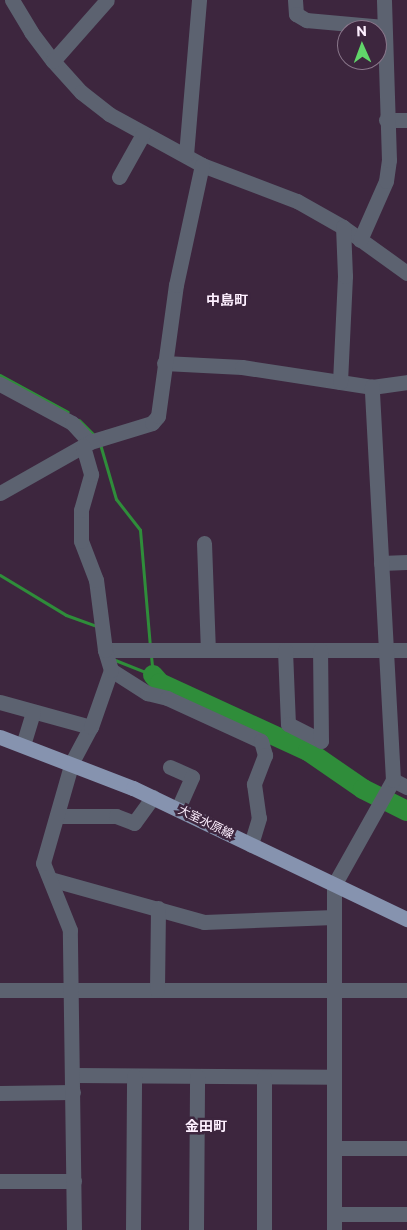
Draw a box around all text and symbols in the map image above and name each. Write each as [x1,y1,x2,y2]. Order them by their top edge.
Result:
north arrow [337,20,387,70]
text: N [356,22,367,39]
district label: 中島町 [206,292,248,308]
street label: 大室水原線 [176,802,236,842]
district label: 金田町 [185,1118,227,1134]

